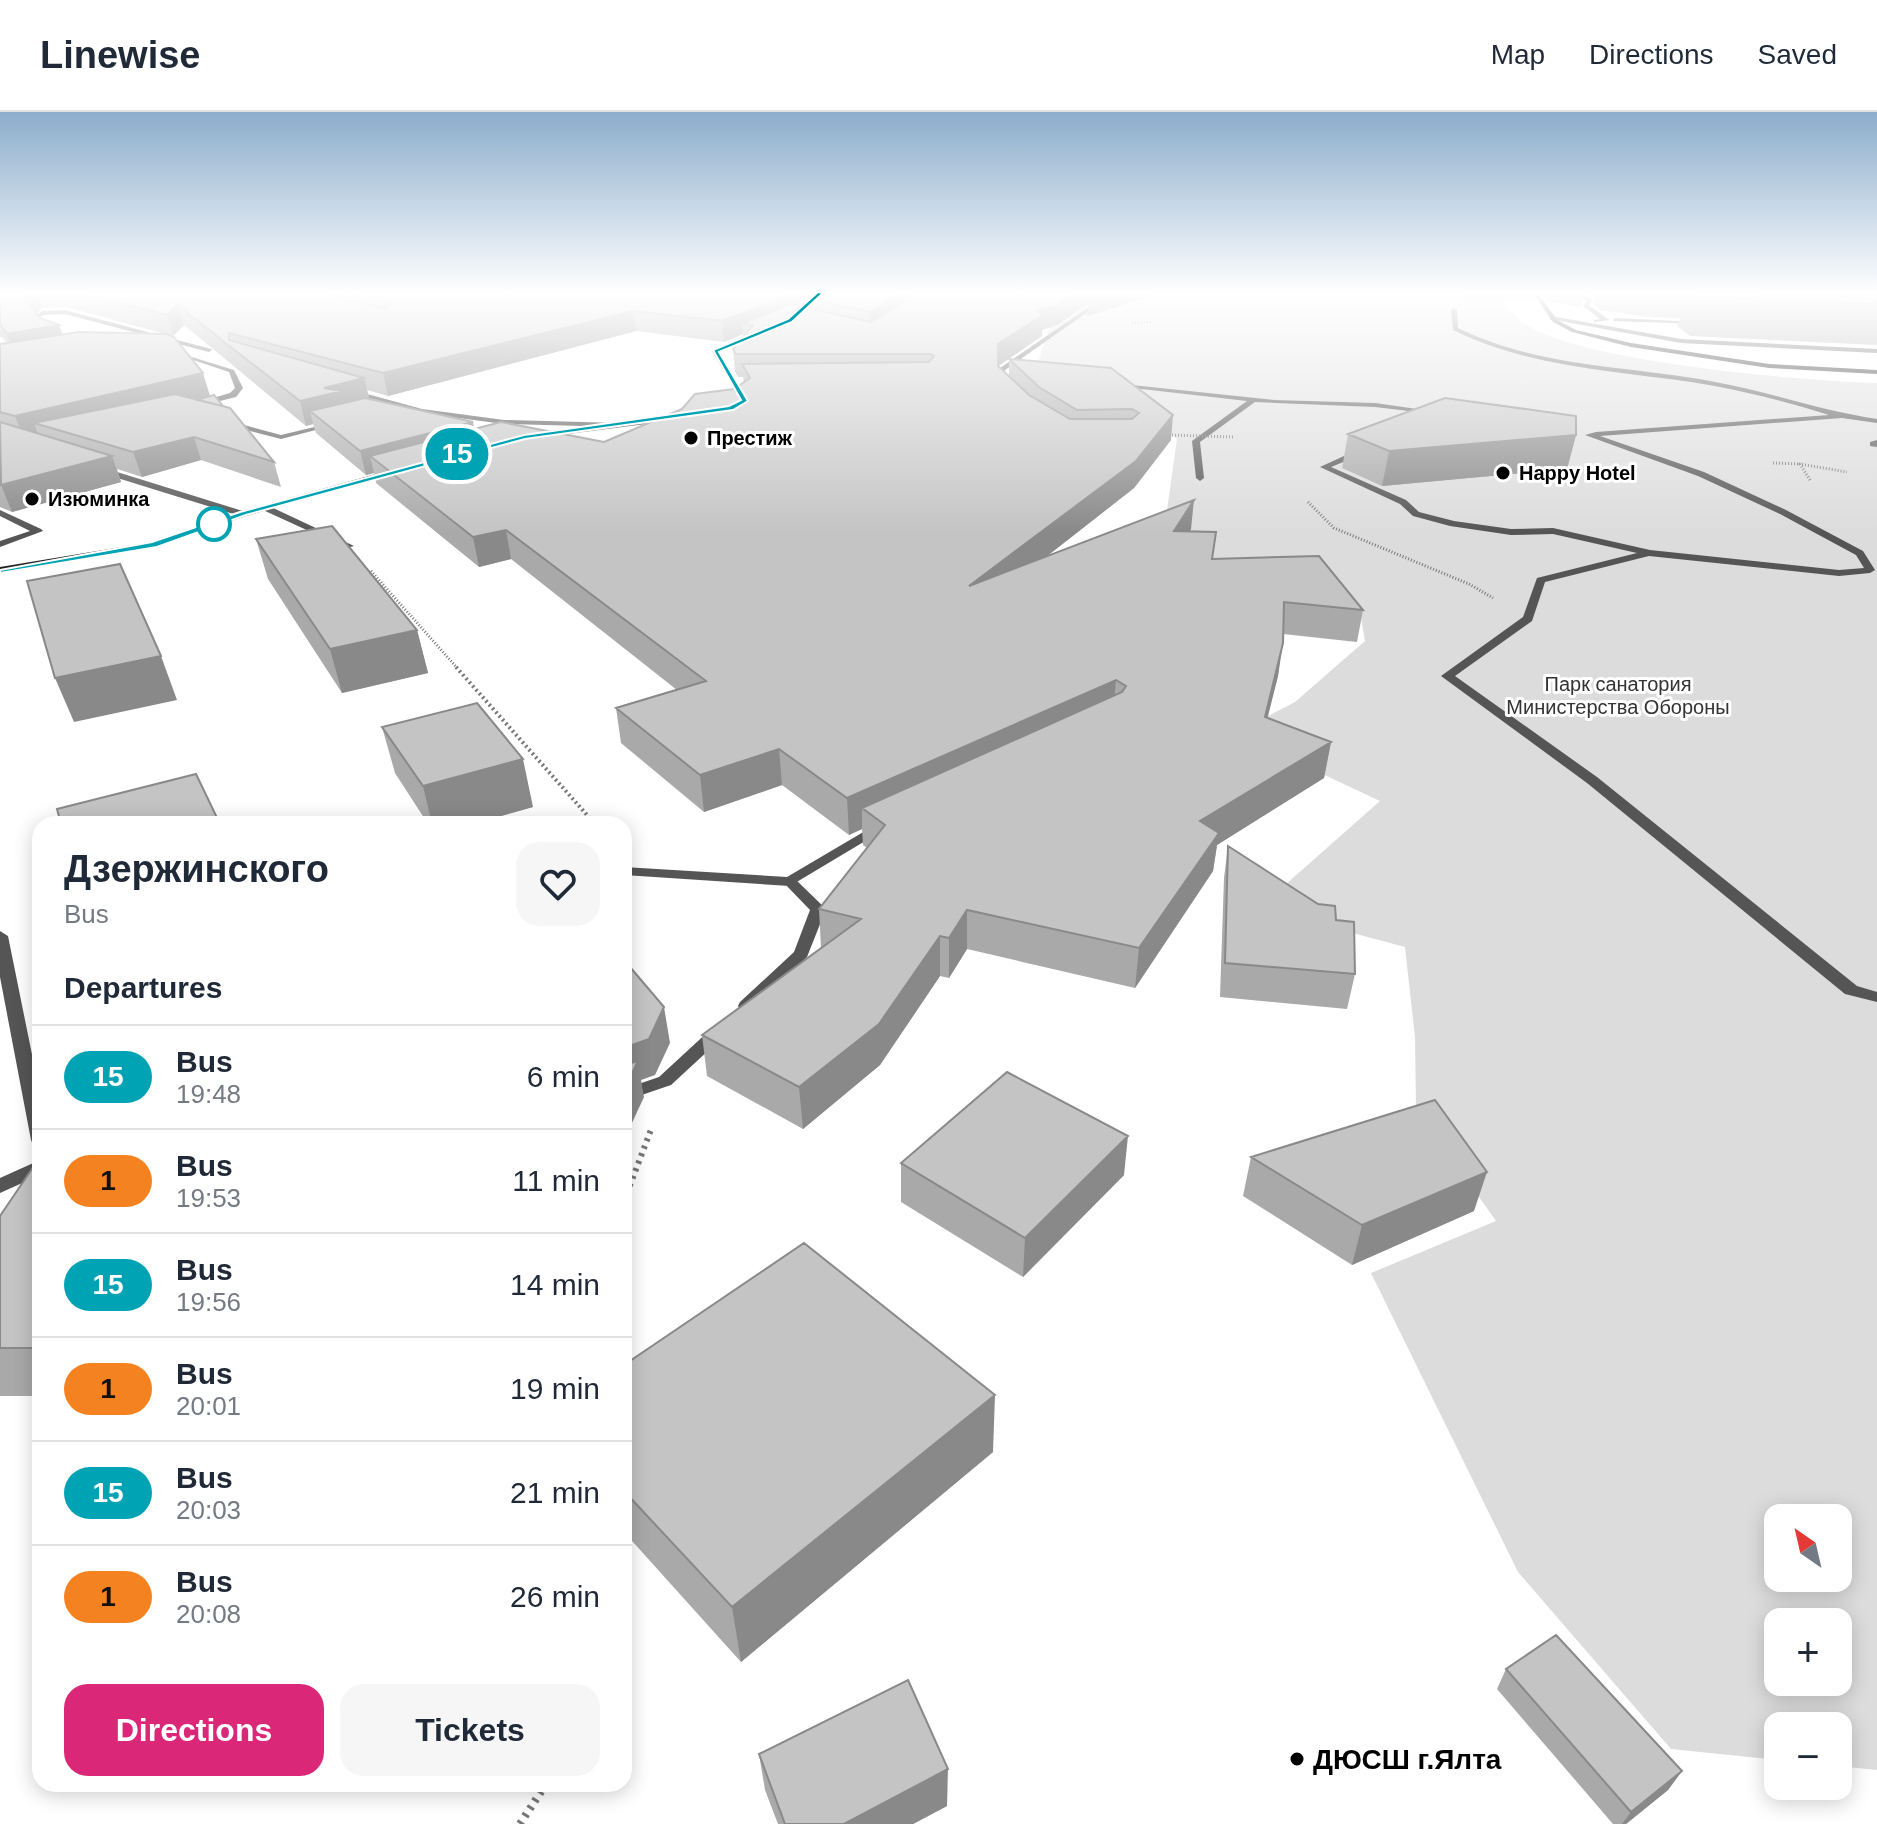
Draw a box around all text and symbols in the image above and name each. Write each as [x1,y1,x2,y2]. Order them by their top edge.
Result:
text: Linewise [40,34,201,76]
text: Map [1491,39,1545,70]
text: Directions [1589,39,1714,70]
text: Saved [1758,39,1837,70]
place label: Престиж [707,427,793,449]
line badge: 15 [421,428,493,480]
marker: Престиж [682,429,700,447]
text: 15 [441,438,473,469]
place label: Happy Hotel [1519,462,1636,484]
marker: Happy Hotel [1494,464,1512,482]
place label: Изюминка [48,488,150,510]
marker: Изюминка [23,490,41,508]
unlabelled marker [197,507,231,541]
park label: Парк санатория Министерства Обороны [1506,673,1730,718]
button: heart [516,842,600,926]
text: Дзержинского [64,848,329,890]
text: Bus [64,899,109,929]
text: Departures [64,971,222,1004]
text: Bus [176,1045,233,1078]
text: 6 min [527,1060,600,1093]
text: 15 [92,1061,124,1092]
text: 19:48 [176,1079,241,1109]
text: Bus [176,1149,233,1182]
text: 11 min [512,1164,600,1197]
text: 1 [100,1165,116,1196]
text: 19:53 [176,1183,241,1213]
text: Bus [176,1253,233,1286]
text: 14 min [510,1268,600,1301]
text: 15 [92,1269,124,1300]
text: 19:56 [176,1287,241,1317]
text: Bus [176,1357,233,1390]
text: 19 min [510,1372,600,1405]
text: 1 [100,1373,116,1404]
text: 20:01 [176,1391,241,1421]
text: Bus [176,1461,233,1494]
text: 21 min [510,1476,600,1509]
text: 15 [92,1477,124,1508]
text: 20:03 [176,1495,241,1525]
north arrow [1764,1504,1852,1592]
map controls [1764,1504,1852,1800]
text: Bus [176,1565,233,1598]
text: 26 min [510,1580,600,1613]
text: 1 [100,1581,116,1612]
text: 20:08 [176,1599,241,1629]
button: + [1764,1608,1852,1696]
button: Directions [64,1684,324,1776]
button: Tickets [340,1684,600,1776]
button: − [1764,1712,1852,1800]
place label: ДЮСШ г.Ялта [1313,1744,1502,1775]
marker: ДЮСШ г.Ялта [1288,1750,1306,1768]

